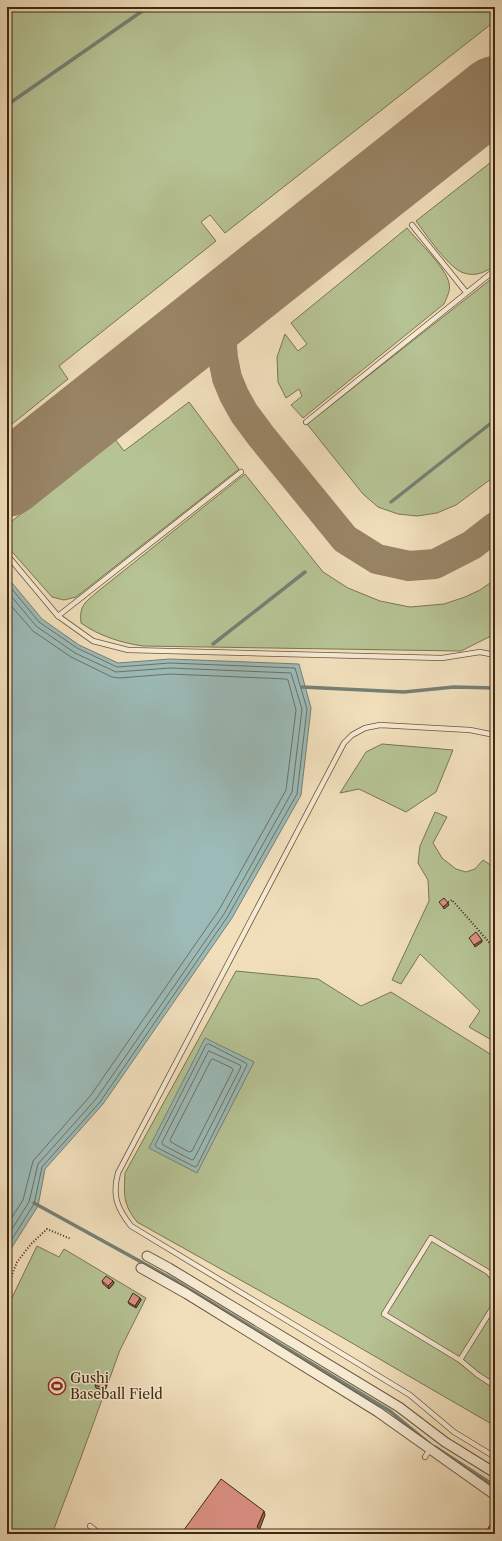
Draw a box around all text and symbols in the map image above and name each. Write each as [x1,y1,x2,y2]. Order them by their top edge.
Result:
place label: Gushi Baseball Field [70,1369,163,1403]
sports icon: Gushi Baseball Field [47,1376,67,1396]

